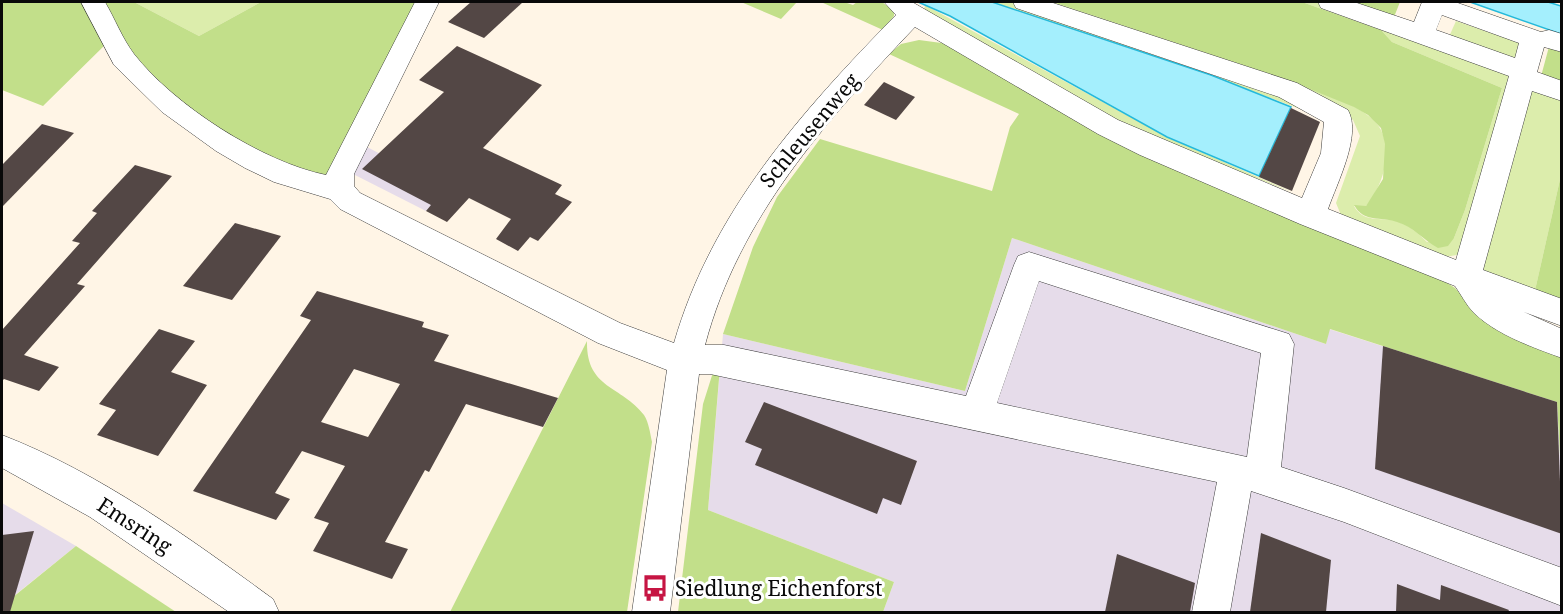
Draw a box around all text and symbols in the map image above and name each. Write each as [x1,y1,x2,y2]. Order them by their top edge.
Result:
street label: Schleusenweg [753,66,866,193]
street label: Emsring [92,490,178,560]
bus stop icon: Siedlung Eichenforst [640,573,670,603]
place label: Siedlung Eichenforst [675,574,882,602]

